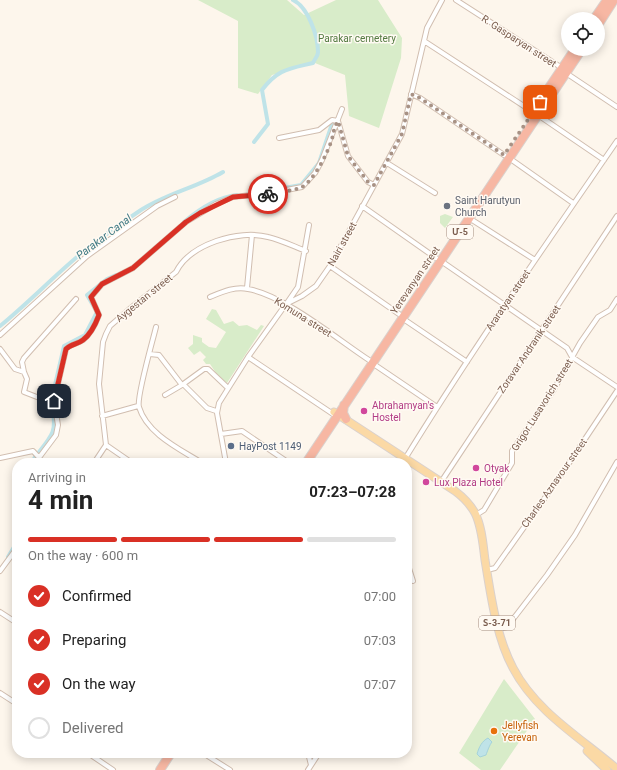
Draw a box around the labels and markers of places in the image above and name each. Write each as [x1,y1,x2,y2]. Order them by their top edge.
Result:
pin [523,85,557,119]
place label: Saint Harutyun Church [455,195,521,218]
marker: Saint Harutyun Church [442,201,452,211]
pin [37,384,71,418]
place label: Abrahamyan's Hostel [372,400,434,423]
marker: Abrahamyan's Hostel [359,406,369,416]
marker: HayPost 1149 [226,441,236,451]
place label: HayPost 1149 [239,441,302,452]
marker: Otyak [471,463,481,473]
place label: Otyak [484,463,510,474]
marker: Lux Plaza Hotel [421,477,431,487]
place label: Lux Plaza Hotel [434,477,503,488]
place label: Jellyfish Yerevan [502,720,539,743]
marker: Jellyfish Yerevan [489,726,499,736]

